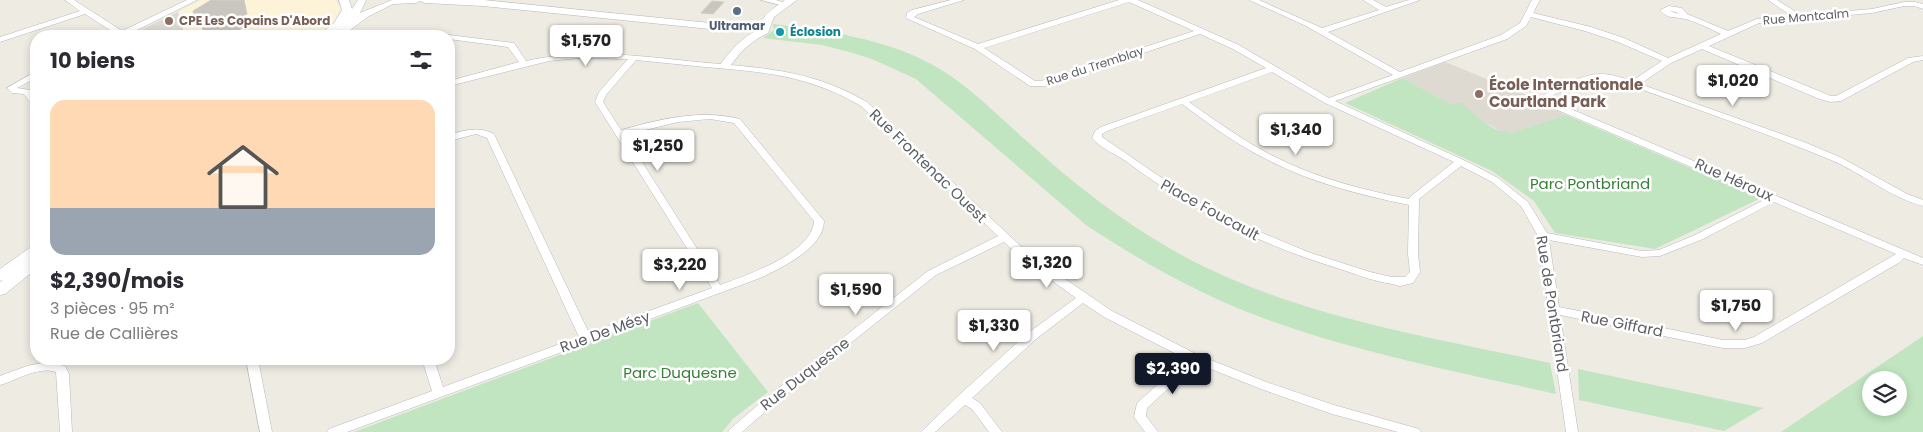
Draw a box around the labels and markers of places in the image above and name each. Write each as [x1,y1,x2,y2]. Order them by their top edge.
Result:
marker: Ultramar [731,5,743,17]
place label: CPE Les Copains D'Abord [179,12,330,29]
marker: CPE Les Copains D'Abord [163,15,175,27]
place label: Ultramar [709,17,765,34]
place label: Éclosion [790,23,841,40]
pin: $1,570 [545,24,627,67]
marker: Éclosion [774,26,786,38]
pin: $1,020 [1692,64,1774,107]
place label: École Internationale Courtland Park [1489,74,1643,112]
marker: École Internationale Courtland Park [1473,88,1485,100]
pin: $1,340 [1255,114,1337,156]
pin: $1,250 [617,130,699,172]
pin: $1,320 [1006,246,1088,289]
pin: $3,220 [639,248,721,291]
pin: $1,590 [815,274,897,316]
pin: $1,750 [1695,290,1777,332]
pin: $1,330 [953,310,1035,352]
pin: $2,390 [1132,352,1214,395]

